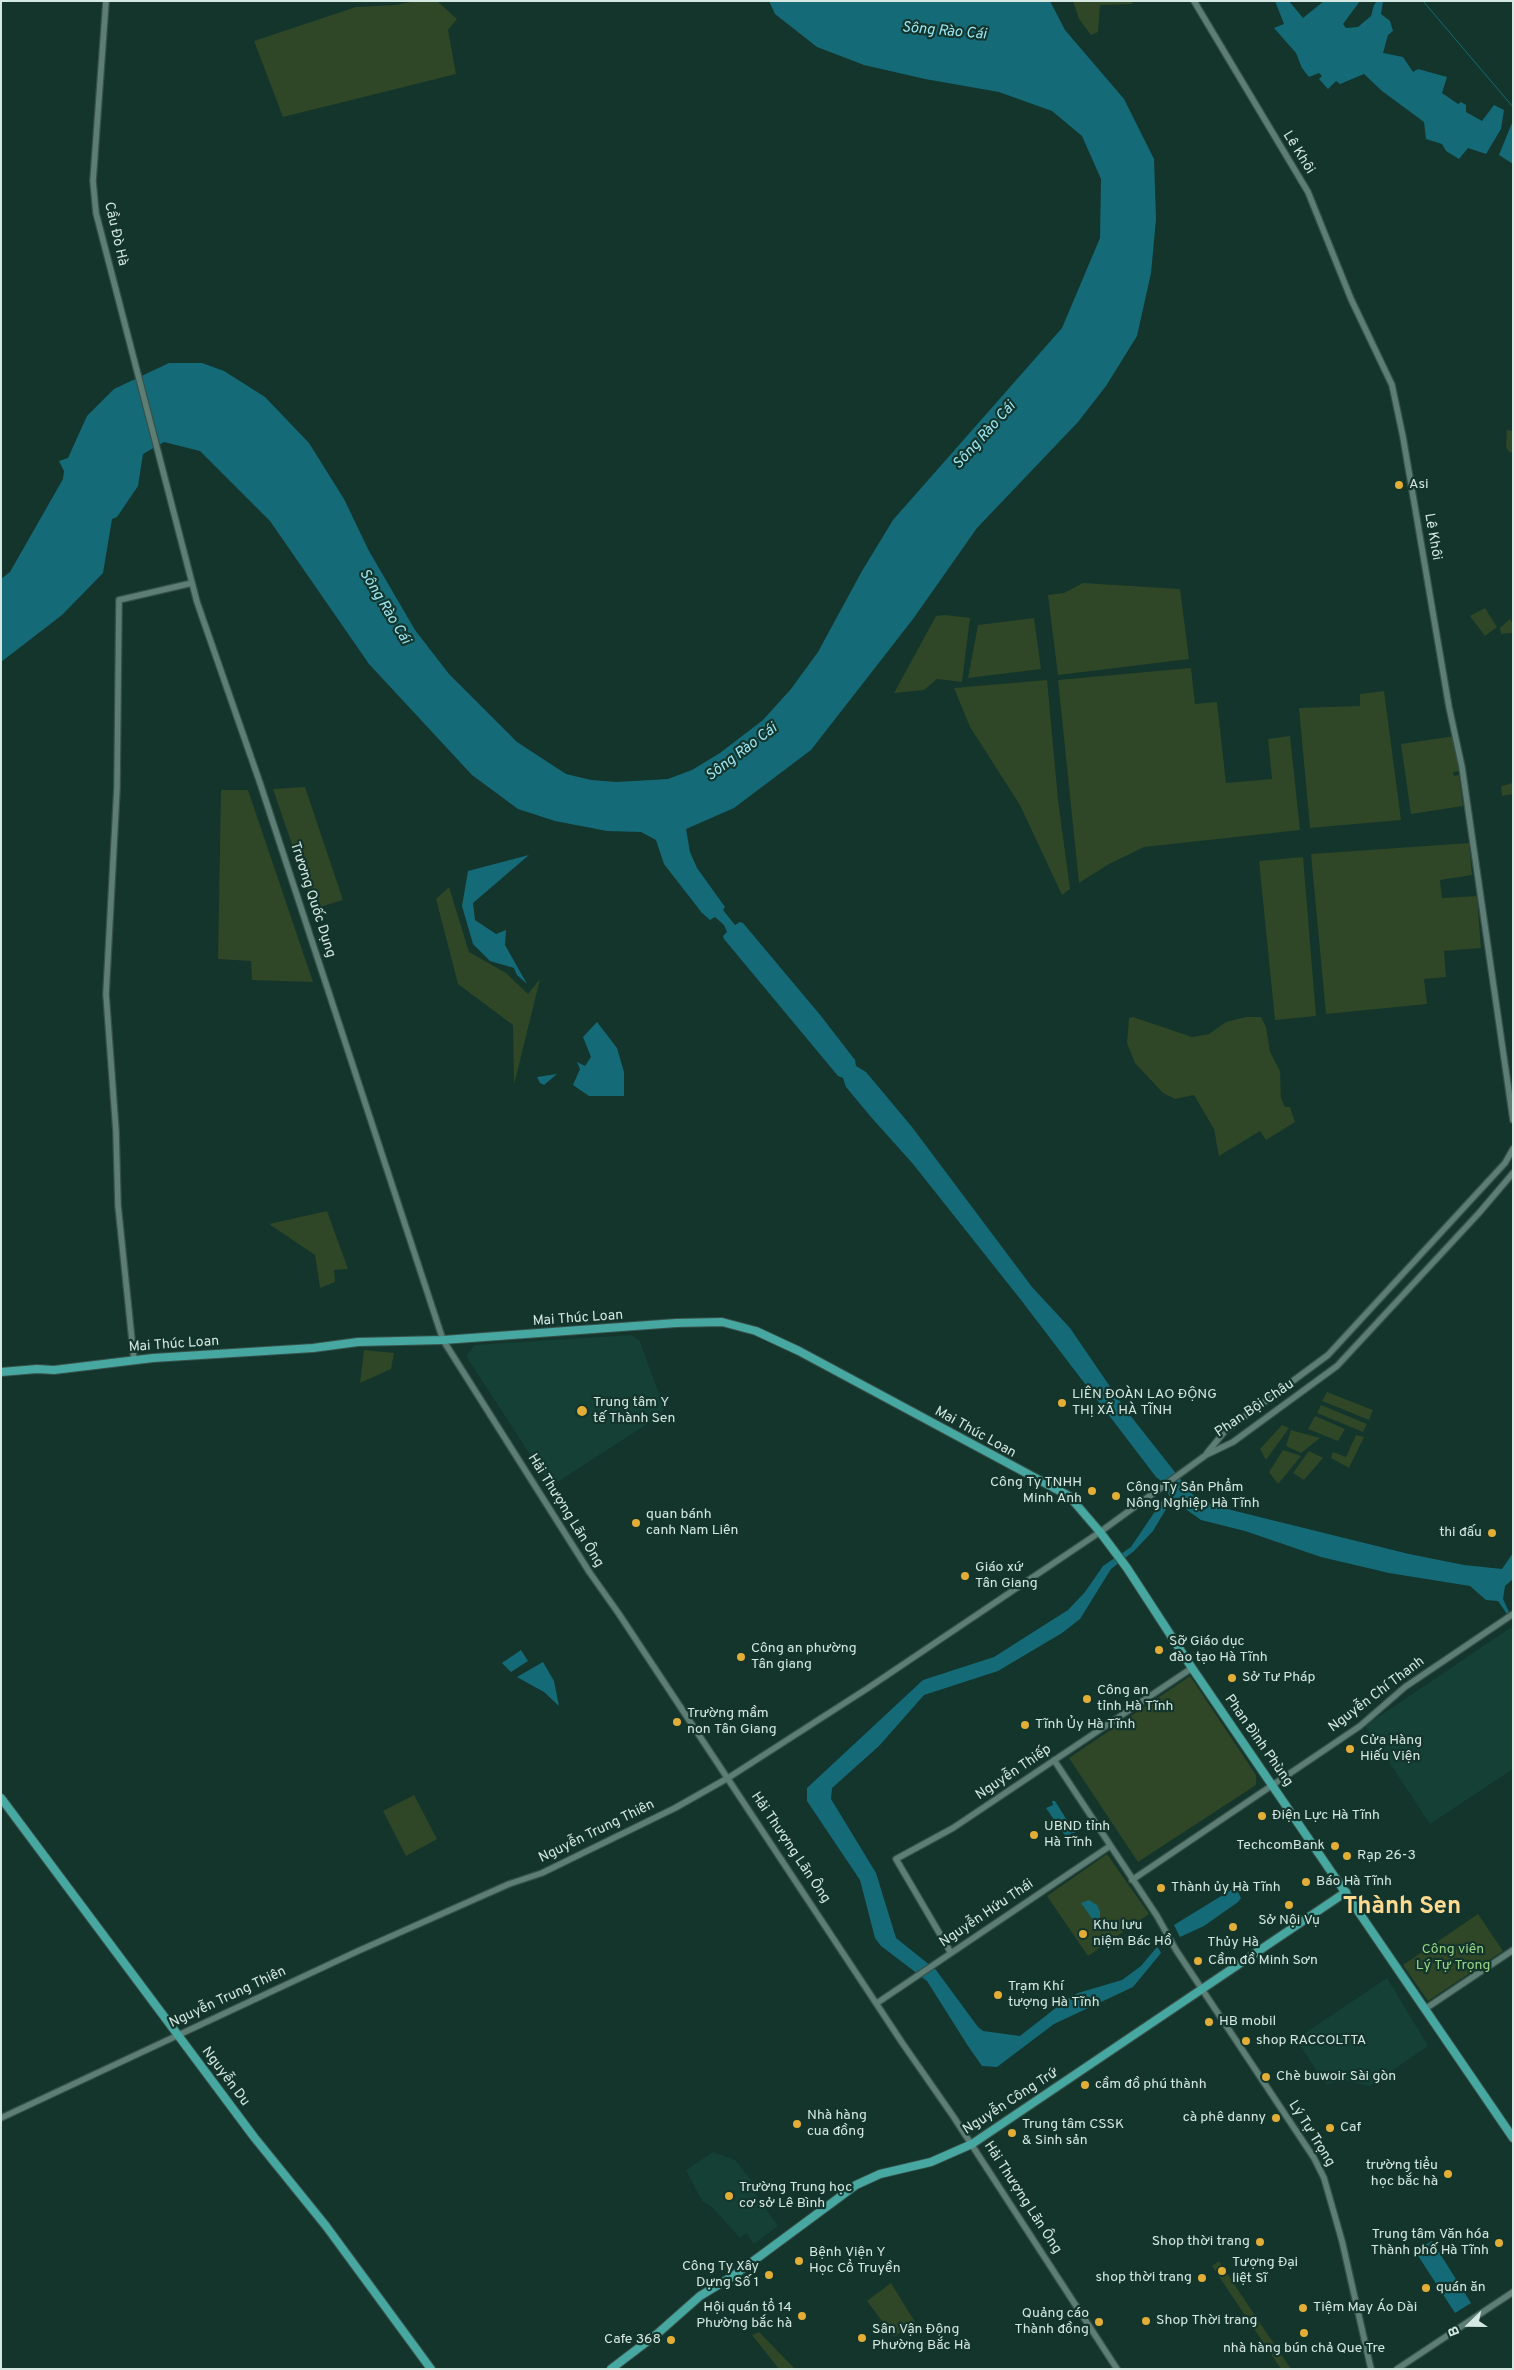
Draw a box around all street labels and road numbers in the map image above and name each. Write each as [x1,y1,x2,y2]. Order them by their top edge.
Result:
street label: Lê Khôi [1278,128,1318,178]
street label: Cầu Đò Hà [99,200,131,268]
street label: Lê Khôi [1420,512,1444,562]
street label: Trương Quốc Dụng [285,840,339,960]
street label: Mai Thúc Loan [532,1307,624,1331]
street label: Mai Thúc Loan [128,1333,220,1357]
street label: Phan Bội Châu [1212,1376,1298,1442]
street label: Mai Thúc Loan [931,1404,1019,1462]
street label: Hải Thượng Lãn Ông [523,1451,607,1571]
street label: Nguyễn Chí Thanh [1326,1654,1428,1736]
street label: Phan Đình Phùng [1220,1692,1296,1790]
street label: Nguyễn Thiếp [973,1742,1055,1804]
street label: Hải Thượng Lãn Ông [747,1789,833,1907]
street label: Nguyễn Trung Thiên [536,1797,658,1867]
street label: Nguyễn Hứu Thái [937,1876,1037,1952]
street label: Nguyễn Trung Thiên [167,1964,289,2032]
street label: Nguyễn Du [197,2044,253,2110]
street label: Nguyễn Công Trứ [960,2065,1062,2139]
street label: Lý Tự Trọng [1284,2098,1338,2170]
street label: Hải Thượng Lãn Ông [979,2139,1065,2257]

